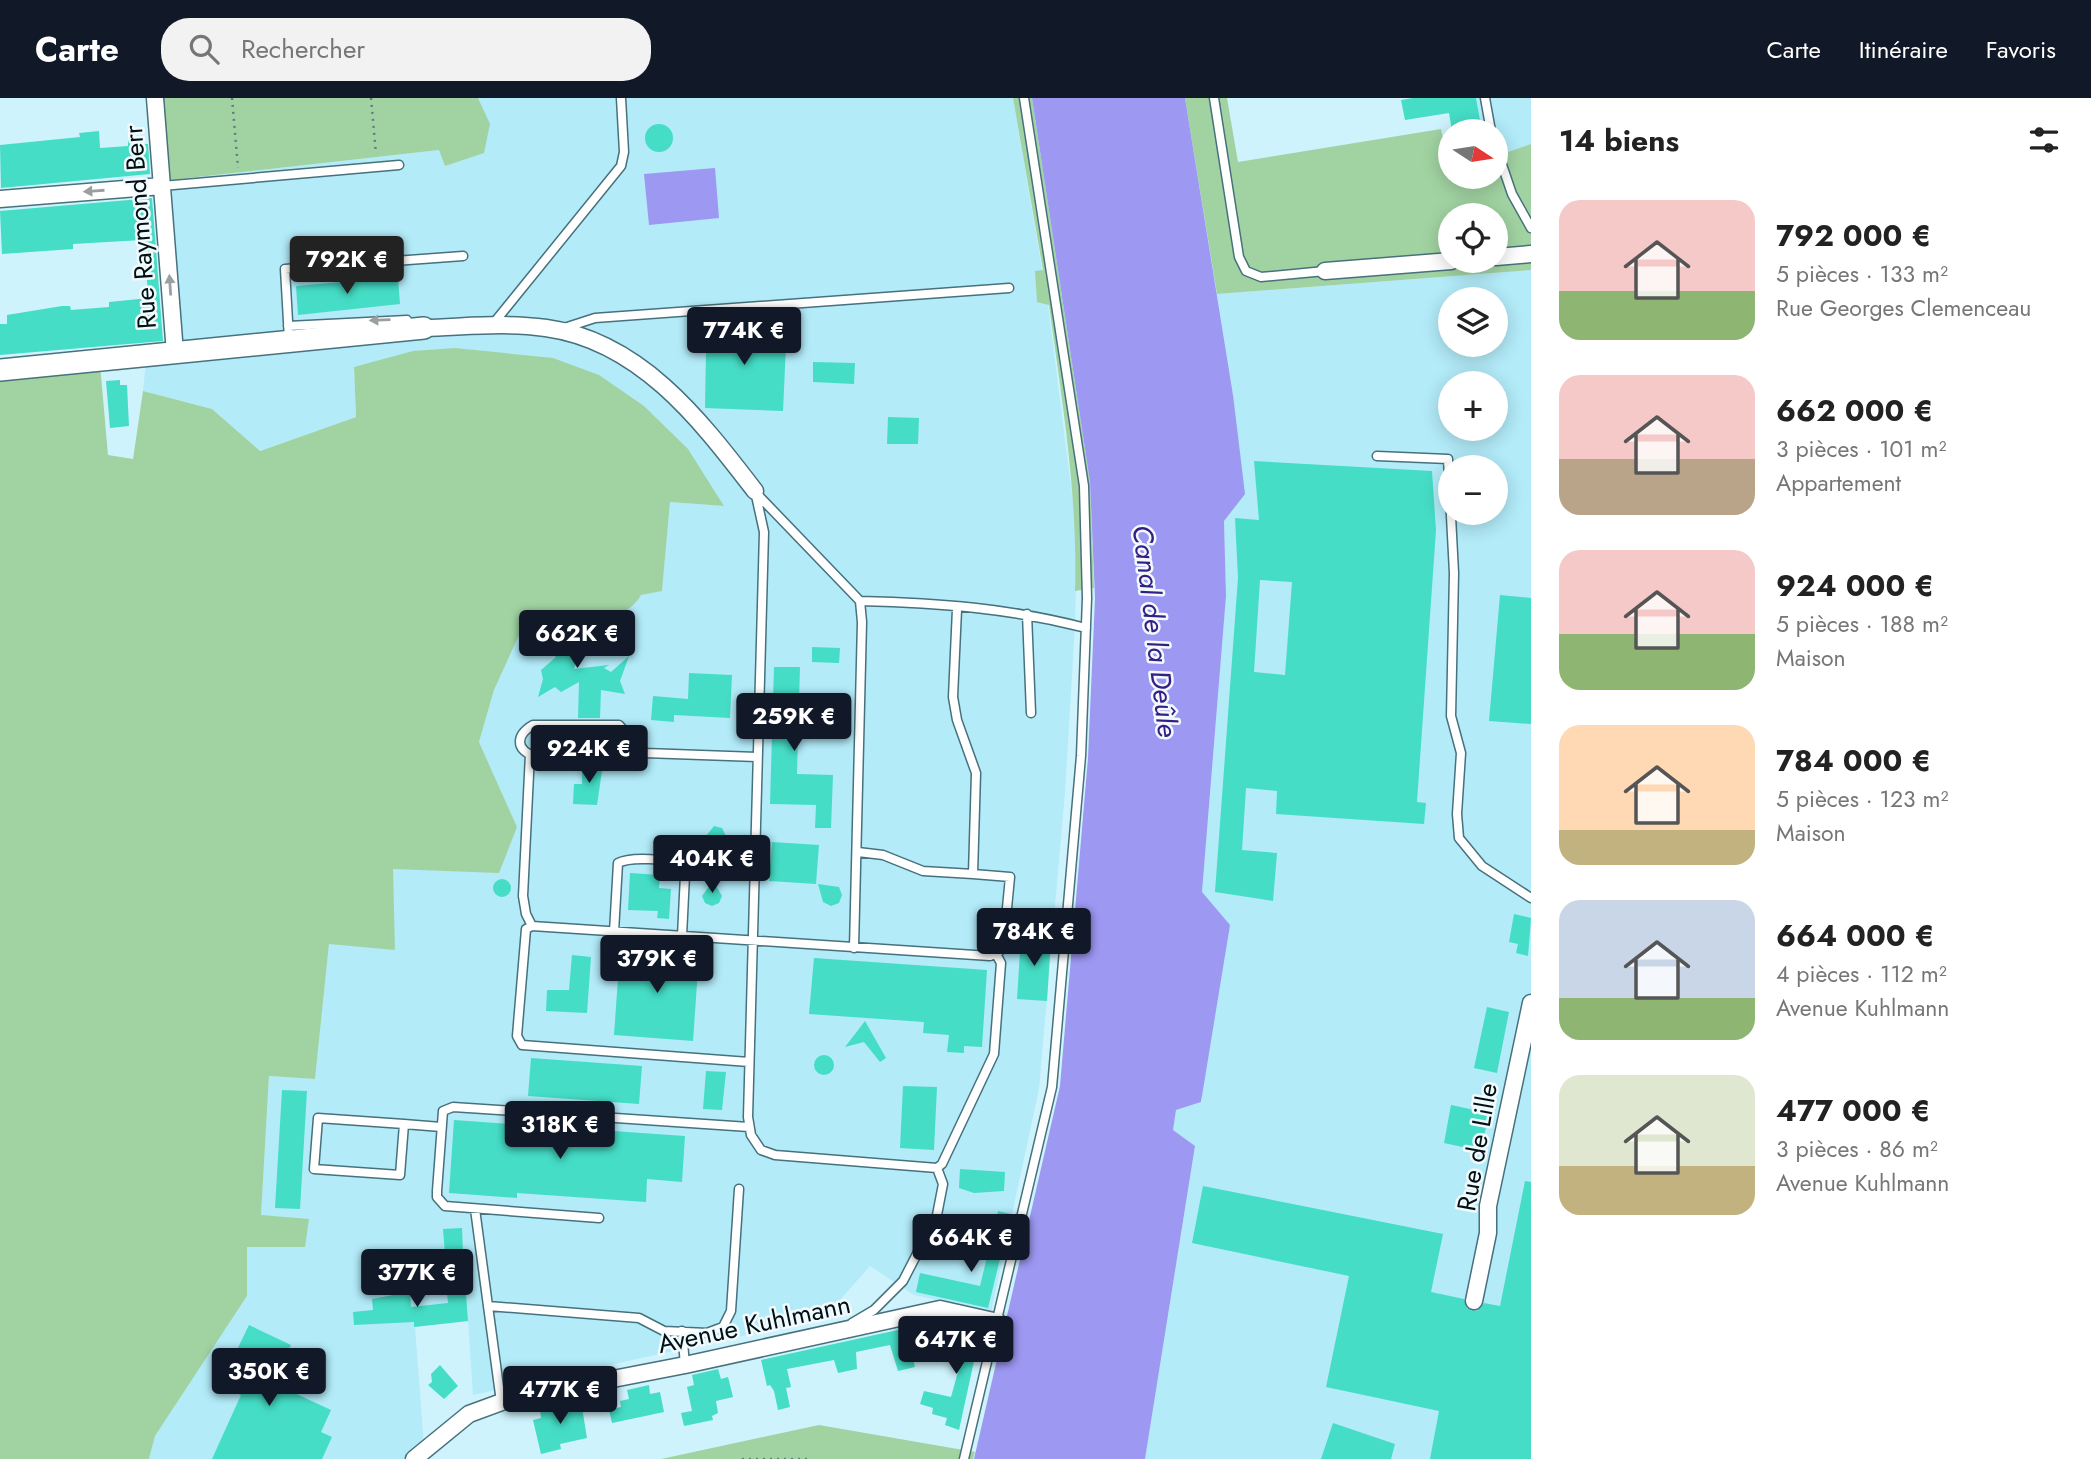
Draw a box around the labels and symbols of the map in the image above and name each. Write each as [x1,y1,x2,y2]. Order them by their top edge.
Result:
north arrow [1438,119,1508,189]
street label: Rue Raymond Berr [114,124,166,330]
one-way arrow [83,186,105,197]
pin: 792K € [290,236,404,296]
one-way arrow [164,274,175,296]
pin: 774K € [687,308,801,367]
one-way arrow [369,314,391,326]
water label: Canal de la Deûle [1122,523,1188,739]
pin: 662K € [520,610,634,670]
pin: 259K € [737,694,851,753]
pin: 924K € [532,726,646,785]
pin: 404K € [655,836,769,895]
pin: 784K € [977,908,1091,968]
pin: 379K € [600,936,714,995]
street label: Rue de Lille [1447,1080,1507,1214]
pin: 318K € [503,1102,617,1161]
pin: 664K € [914,1214,1028,1274]
pin: 377K € [360,1250,474,1309]
street label: Avenue Kuhlmann [654,1285,854,1363]
pin: 647K € [899,1316,1013,1376]
pin: 350K € [212,1348,326,1408]
pin: 477K € [503,1366,617,1426]

